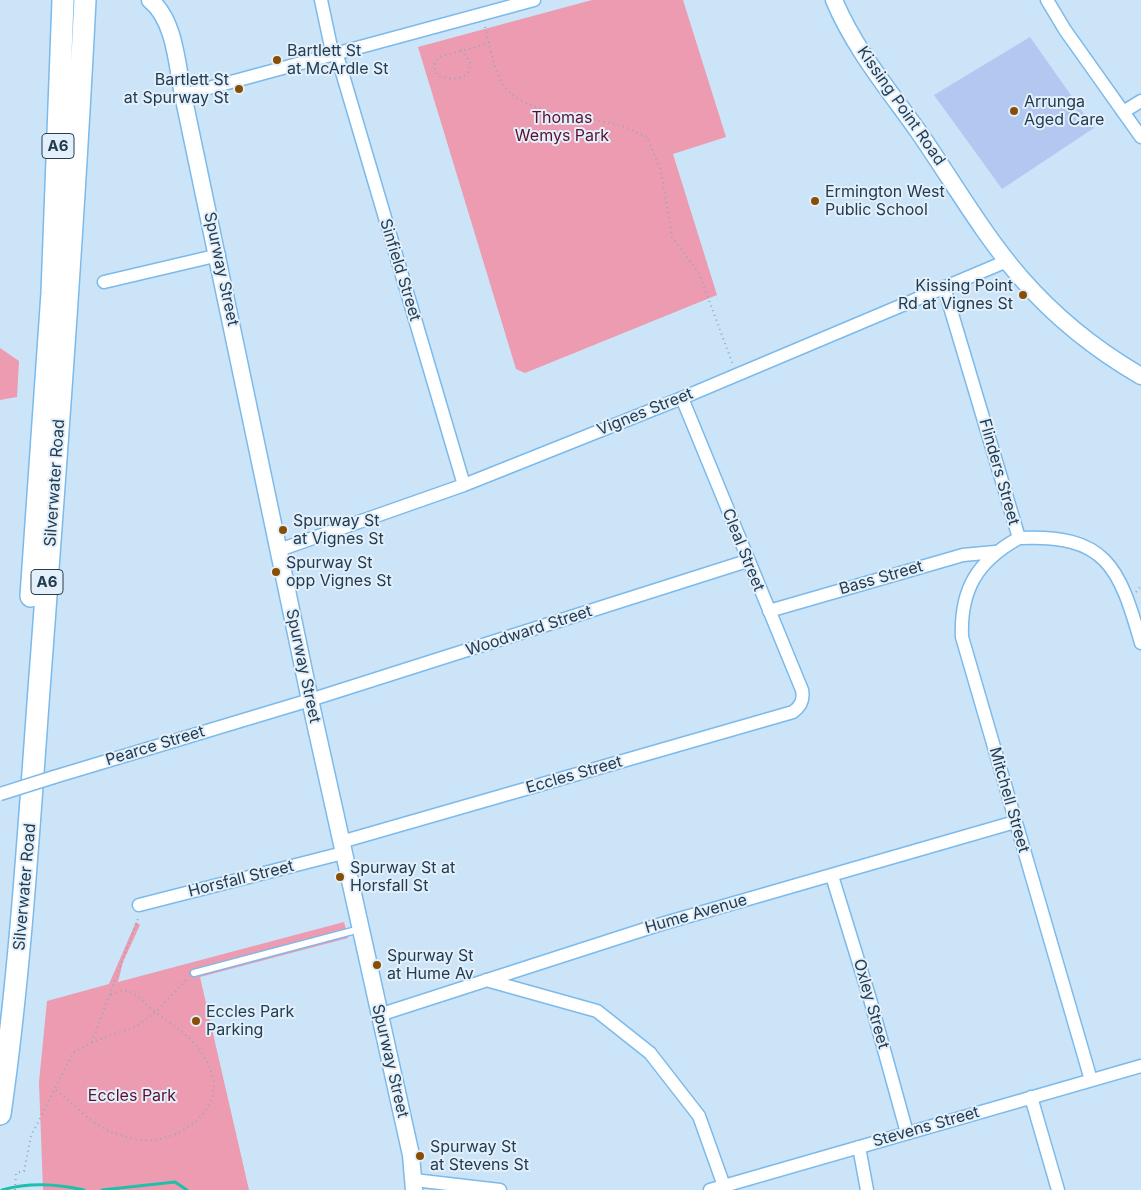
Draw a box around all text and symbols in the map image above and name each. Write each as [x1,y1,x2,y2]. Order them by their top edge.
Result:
place label: Bartlett St at McArdle St [287,41,389,79]
street label: Kissing Point Road [853,43,949,169]
marker: Bartlett St at McArdle St [271,54,283,66]
place label: Bartlett St at Spurway St [124,70,229,108]
marker: Bartlett St at Spurway St [233,83,245,95]
place label: Arrunga Aged Care [1024,92,1104,130]
marker: Arrunga Aged Care [1008,105,1020,117]
park label: Thomas Wemys Park [515,108,609,146]
road number: A6 [42,134,74,158]
place label: Ermington West Public School [825,182,945,220]
marker: Ermington West Public School [809,195,821,207]
street label: Spurway Street [200,210,242,328]
street label: Sinfield Street [375,216,425,324]
place label: Kissing Point Rd at Vignes St [898,276,1013,314]
marker: Kissing Point Rd at Vignes St [1017,289,1029,301]
street label: Vignes Street [594,384,696,440]
street label: Flinders Street [975,417,1023,527]
street label: Silverwater Road [41,419,69,547]
street label: Cleal Street [718,506,768,594]
place label: Spurway St at Vignes St [293,511,384,549]
marker: Spurway St at Vignes St [277,524,289,536]
place label: Spurway St opp Vignes St [286,553,392,591]
street label: Bass Street [837,557,925,599]
marker: Spurway St opp Vignes St [270,566,282,578]
road number: A6 [31,570,63,594]
street label: Woodward Street [464,602,594,660]
street label: Spurway Street [282,607,324,725]
street label: Pearce Street [103,722,207,770]
street label: Mitchell Street [985,745,1033,855]
street label: Eccles Street [524,752,624,798]
street label: Silverwater Road [10,822,40,952]
street label: Horsfall Street [186,857,296,901]
place label: Spurway St at Horsfall St [350,858,455,896]
marker: Spurway St at Horsfall St [334,871,346,883]
street label: Hume Avenue [643,890,749,938]
place label: Spurway St at Hume Av [387,946,474,984]
street label: Oxley Street [849,957,893,1051]
marker: Spurway St at Hume Av [371,959,383,971]
place label: Eccles Park Parking [206,1002,294,1040]
street label: Spurway Street [368,1002,412,1120]
marker: Eccles Park Parking [190,1015,202,1027]
park label: Eccles Park [88,1086,176,1106]
street label: Stevens Street [871,1103,981,1151]
place label: Spurway St at Stevens St [430,1137,529,1175]
marker: Spurway St at Stevens St [414,1150,426,1162]

